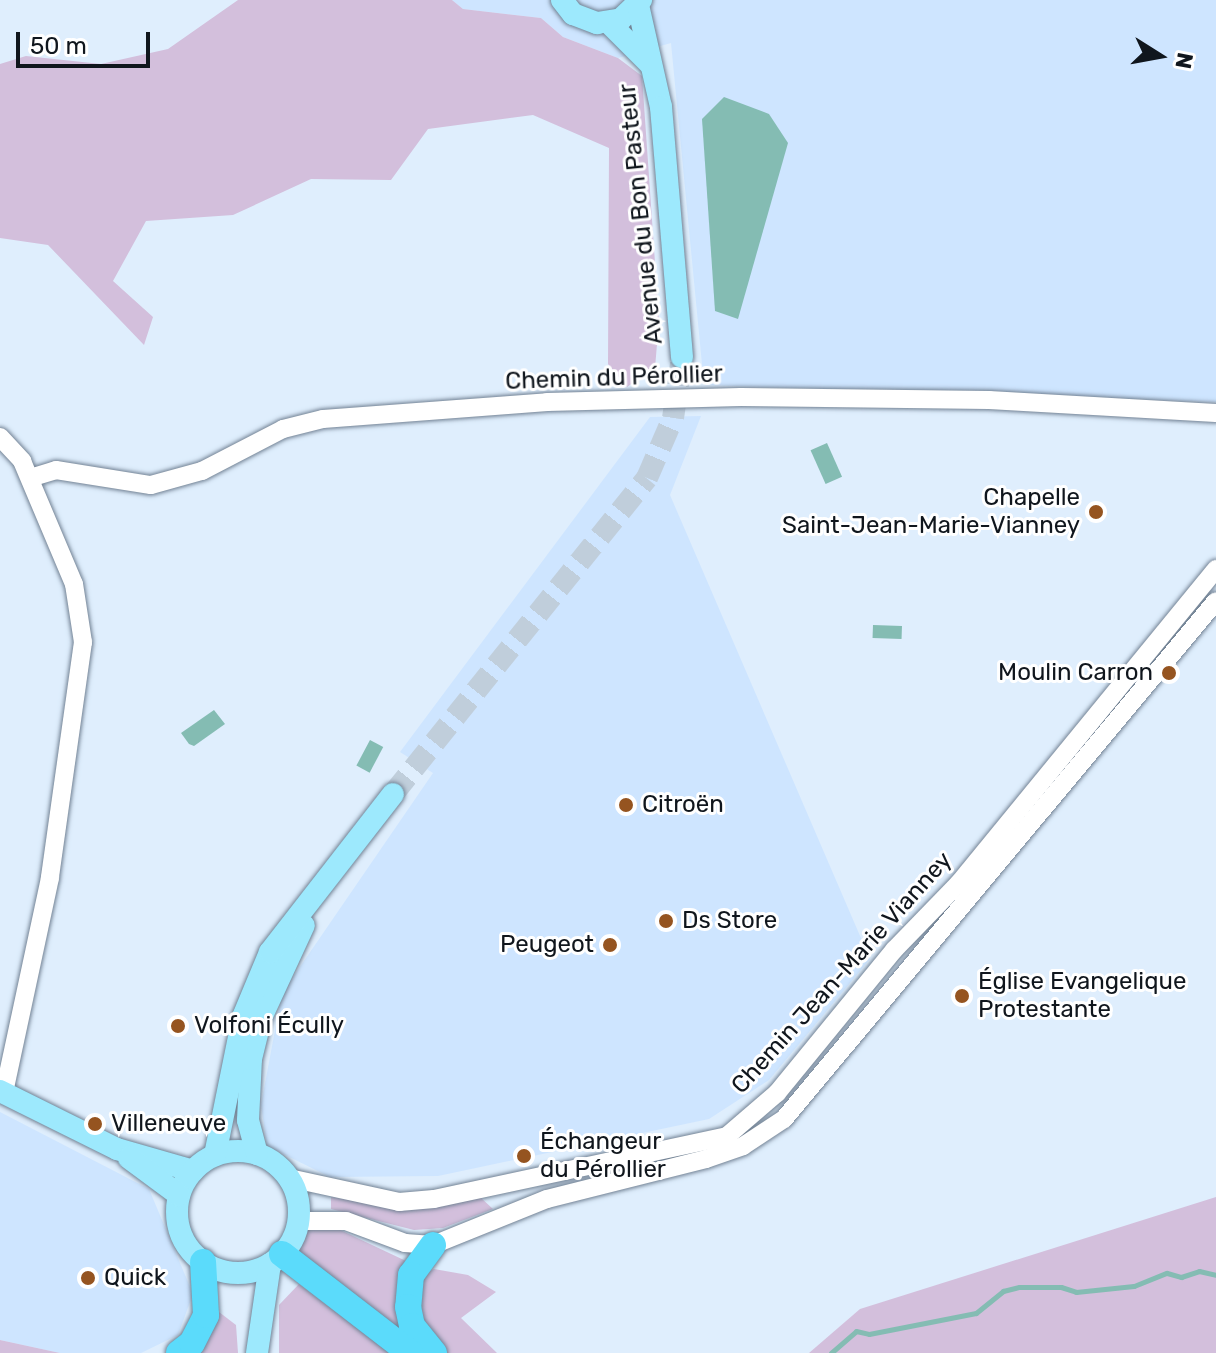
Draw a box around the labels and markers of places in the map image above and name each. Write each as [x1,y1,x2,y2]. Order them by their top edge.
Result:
place label: Chapelle Saint-Jean-Marie-Vianney [782,484,1080,540]
marker: Chapelle Saint-Jean-Marie-Vianney [1087,503,1105,521]
place label: Moulin Carron [998,659,1153,687]
marker: Moulin Carron [1160,664,1178,682]
place label: Citroën [642,791,724,819]
marker: Citroën [617,796,635,814]
place label: Ds Store [682,907,777,935]
marker: Ds Store [657,912,675,930]
place label: Peugeot [500,931,594,959]
marker: Peugeot [601,936,619,954]
place label: Église Evangelique Protestante [978,968,1186,1024]
marker: Église Evangelique Protestante [953,987,971,1005]
place label: Volfoni Écully [194,1012,344,1040]
marker: Volfoni Écully [169,1017,187,1035]
place label: Villeneuve [111,1110,226,1138]
marker: Villeneuve [86,1115,104,1133]
place label: Échangeur du Pérollier [540,1128,666,1184]
marker: Échangeur du Pérollier [515,1147,533,1165]
place label: Quick [104,1264,166,1292]
marker: Quick [79,1269,97,1287]

